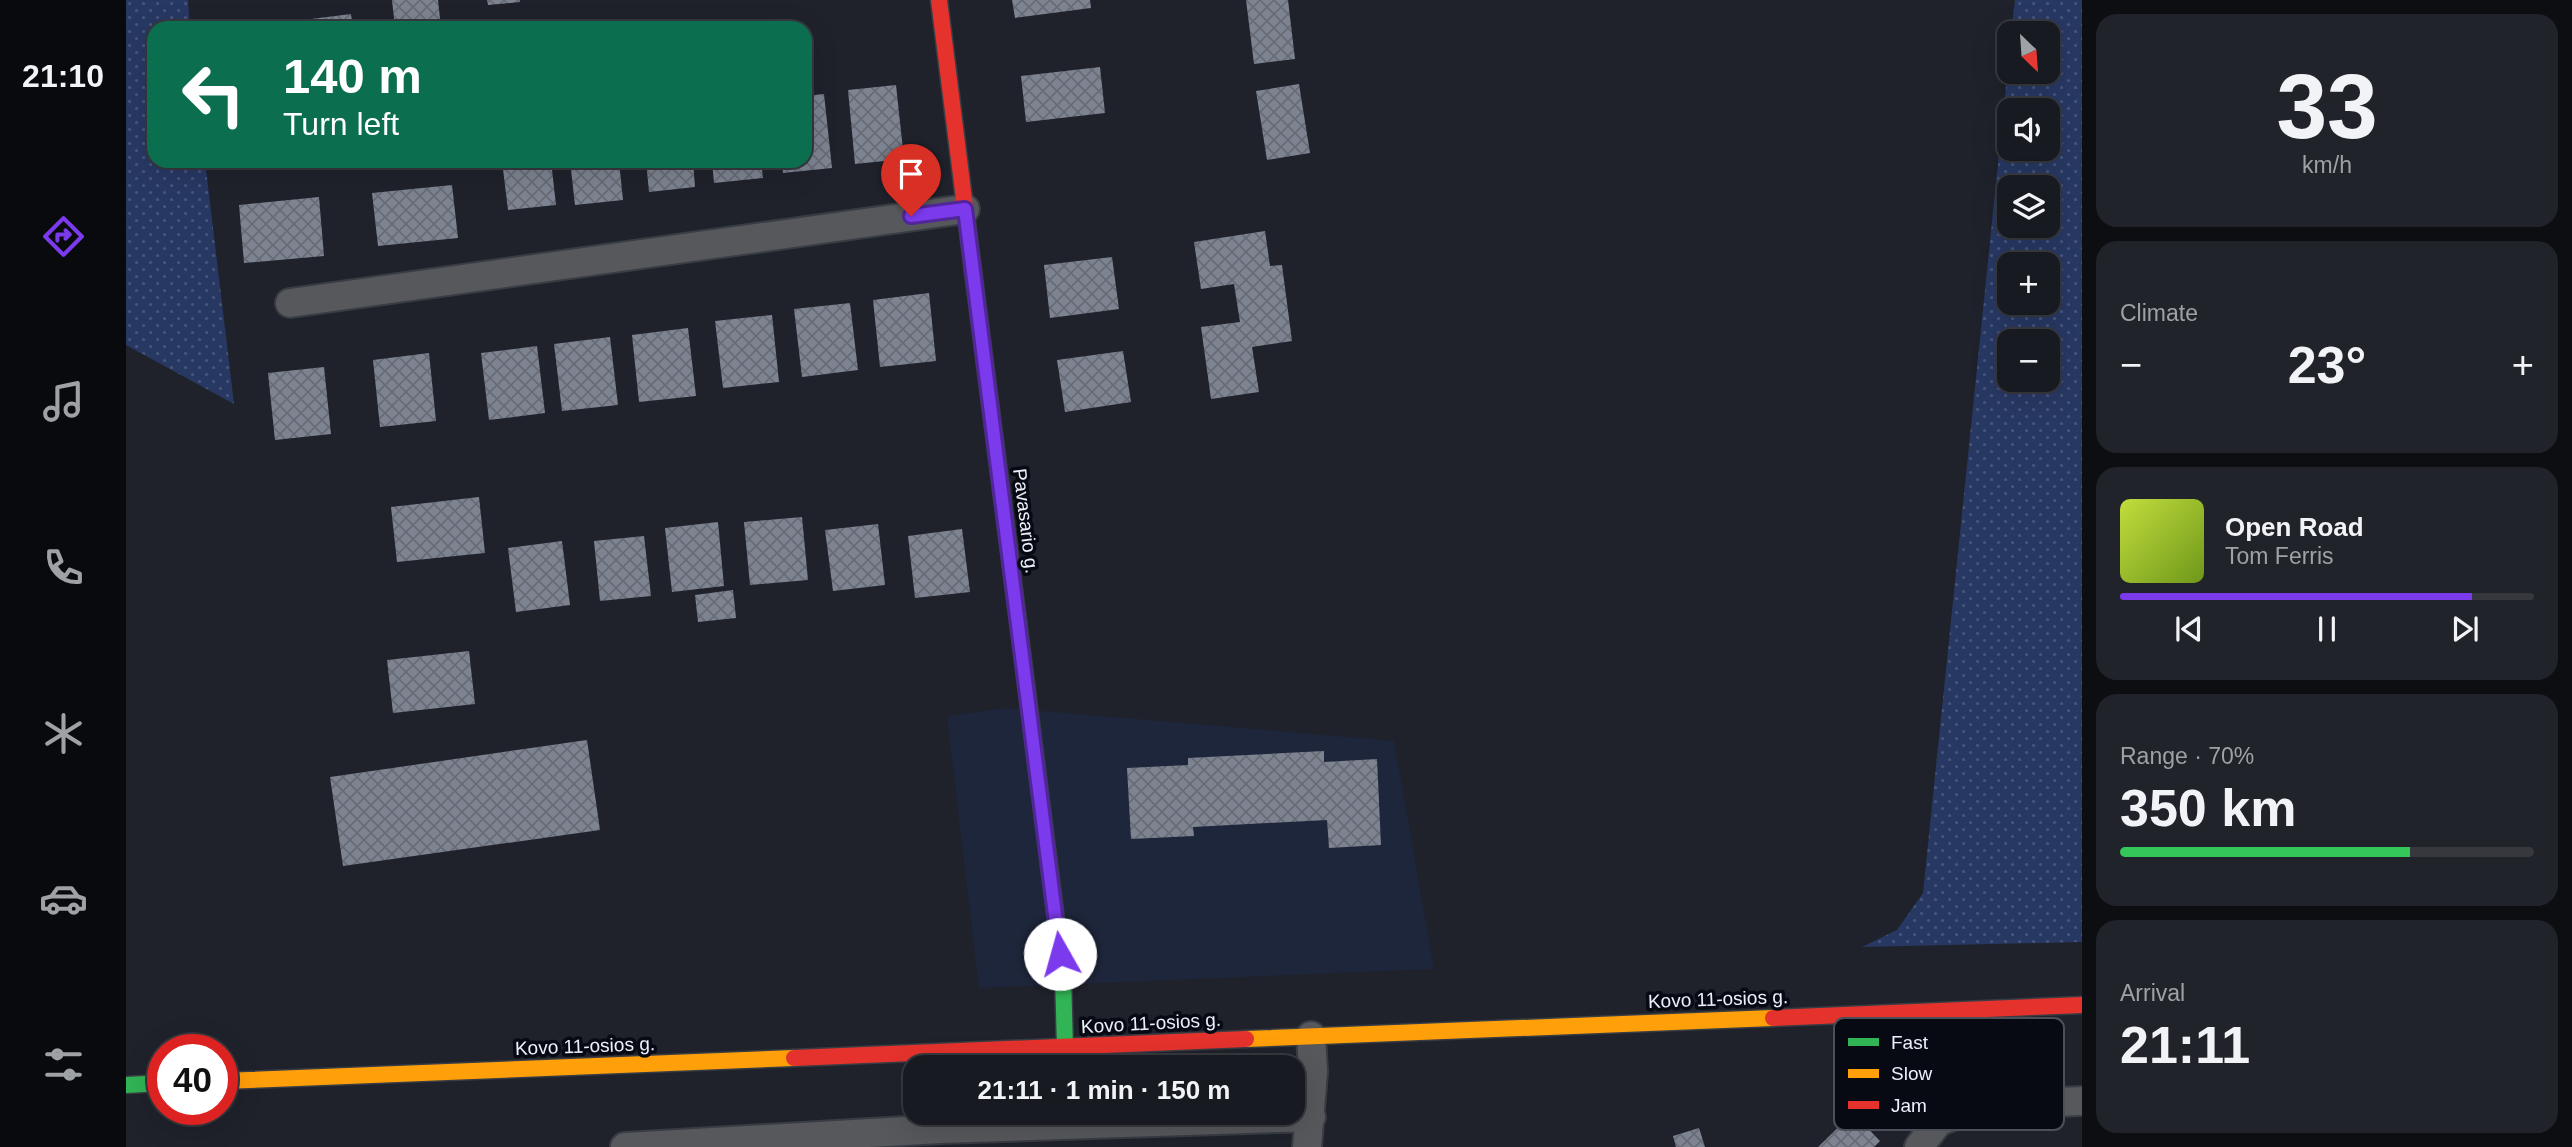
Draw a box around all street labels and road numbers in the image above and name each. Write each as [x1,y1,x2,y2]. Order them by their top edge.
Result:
street label: Pavasario g. [1009,467,1043,575]
street label: Kovo 11-osios g. [1648,986,1788,1012]
street label: Kovo 11-osios g. [1080,1009,1222,1037]
street label: Kovo 11-osios g. [515,1033,655,1059]

